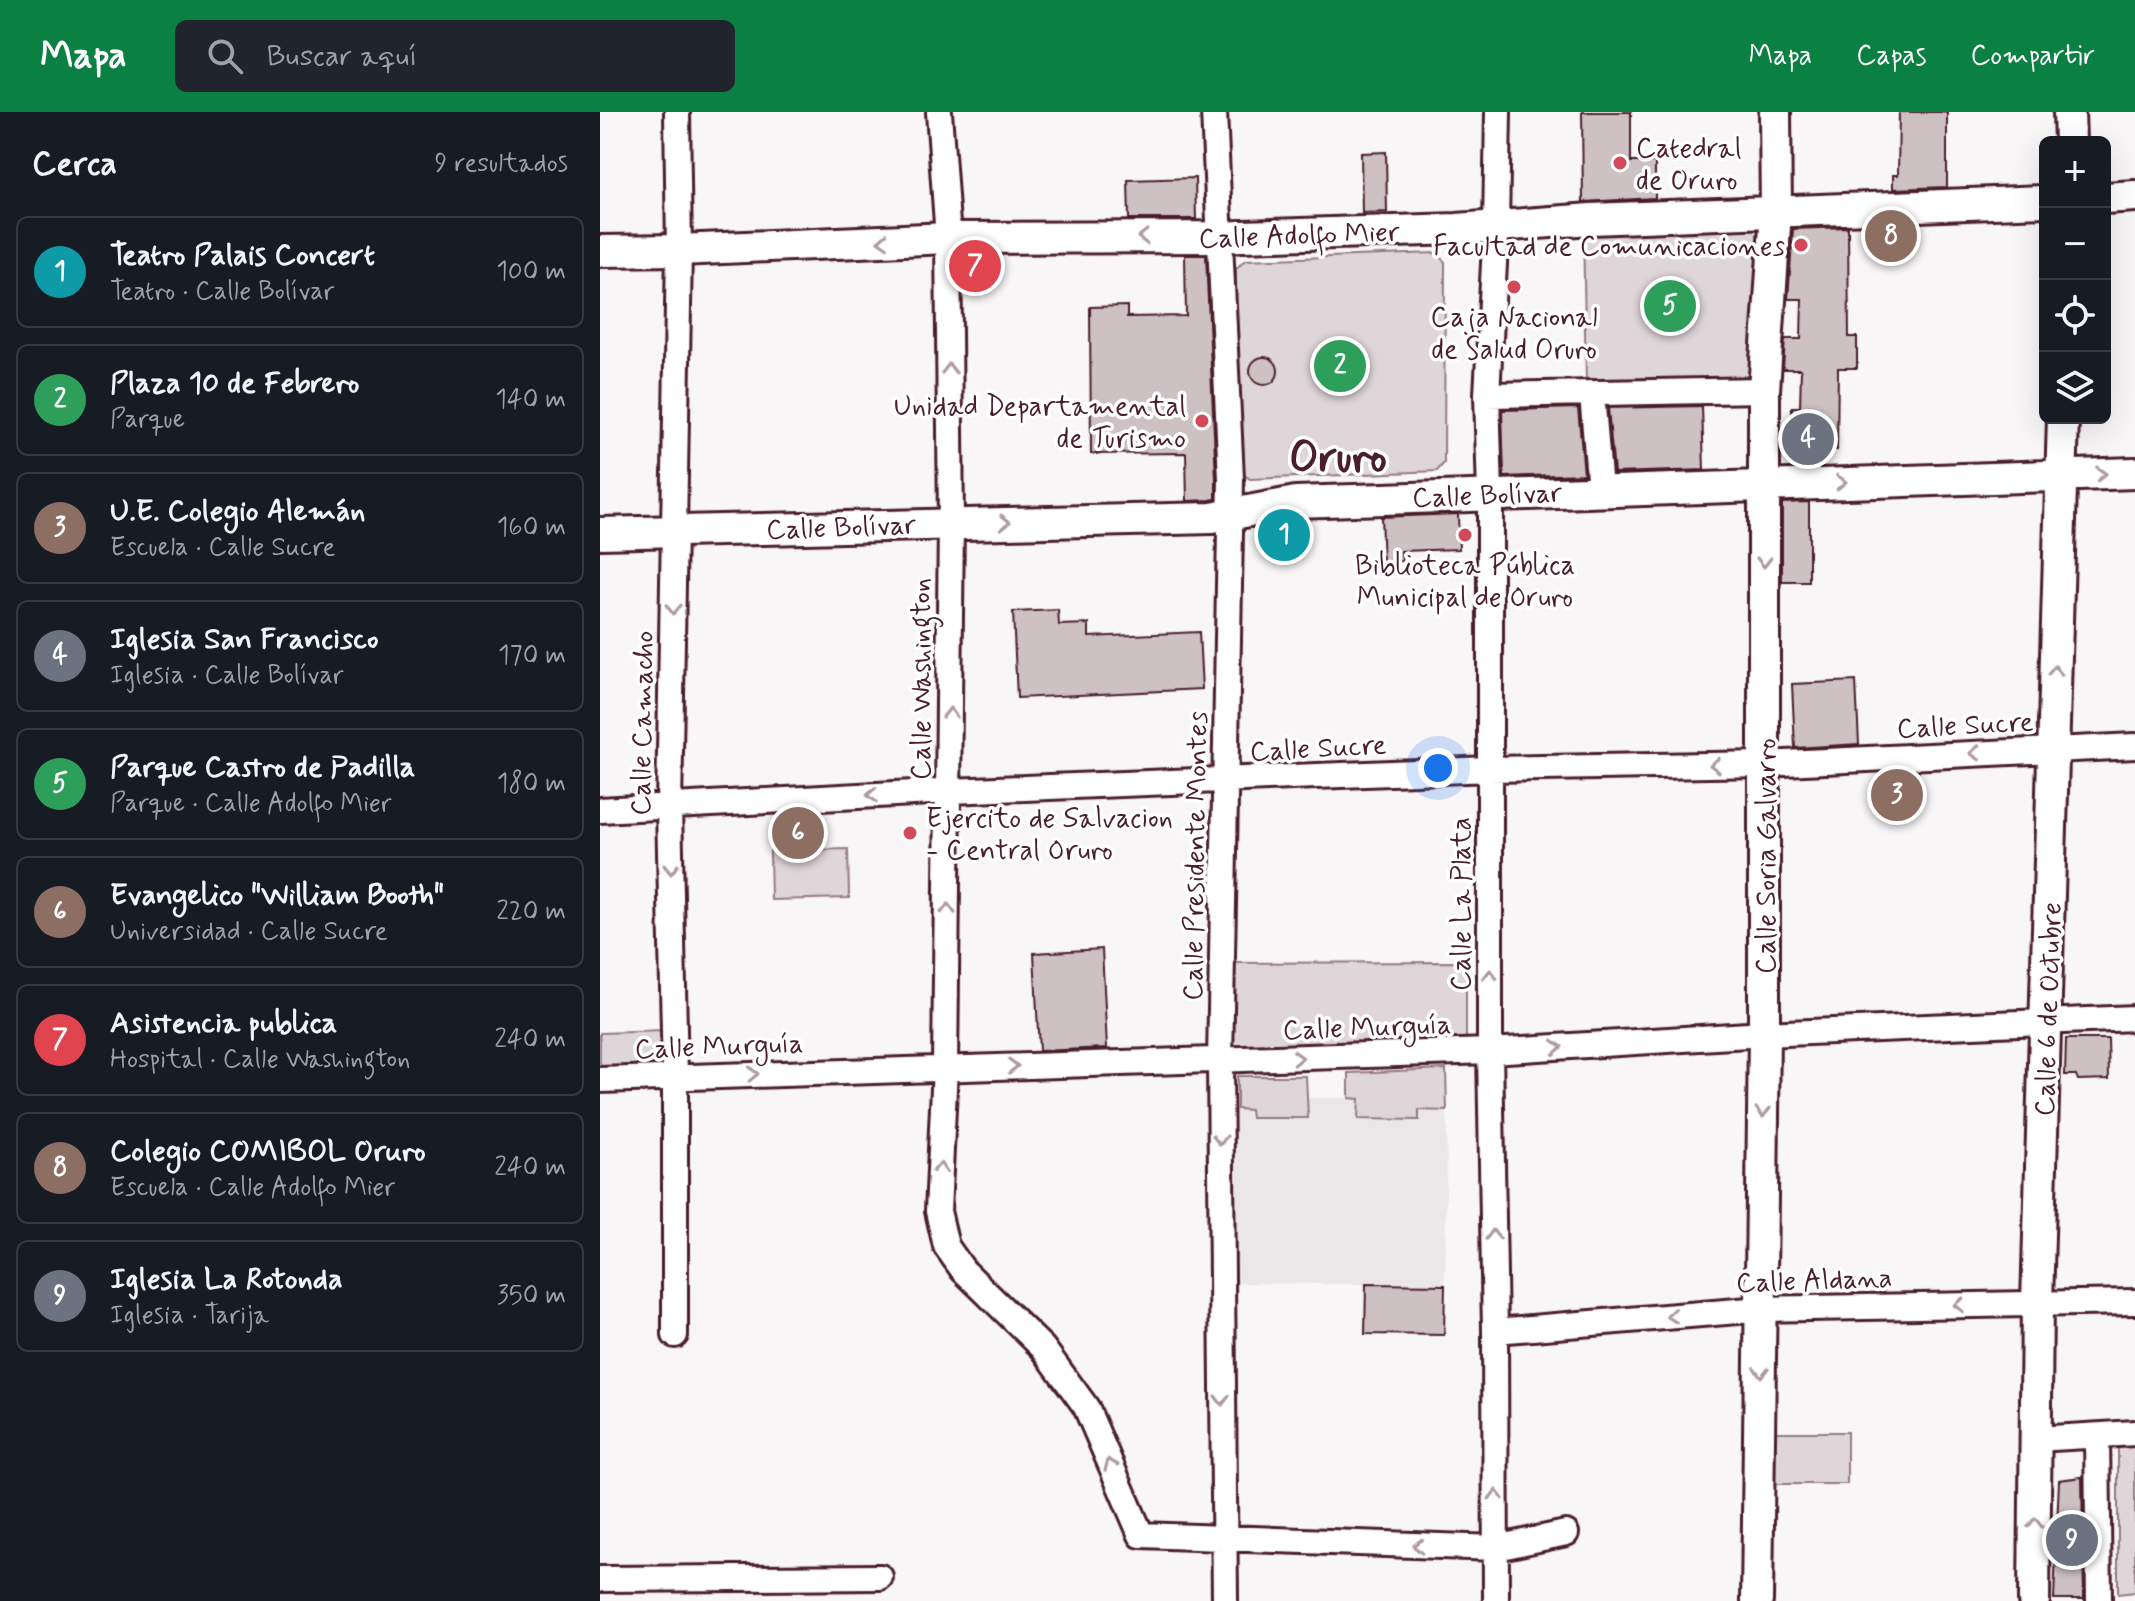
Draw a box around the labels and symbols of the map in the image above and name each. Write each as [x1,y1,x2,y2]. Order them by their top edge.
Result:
place label: Catedral de Oruro [1636,131,1741,200]
marker: Catedral de Oruro [1611,154,1629,172]
pin: 8 [1865,206,1917,266]
street label: Calle Adolfo Mier [1198,214,1401,260]
one-way arrow [1136,228,1149,246]
place label: Facultad de Comunicaciones [1433,229,1785,266]
one-way arrow [876,232,889,249]
pin: 7 [949,236,1001,296]
marker: Facultad de Comunicaciones [1792,236,1810,254]
pin: 5 [1644,276,1696,336]
marker: Caja Nacional de Salud Oruro [1505,278,1523,296]
place label: Caja Nacional de Salud Oruro [1431,300,1598,369]
pin: 2 [1314,336,1366,396]
one-way arrow [940,362,958,375]
place label: Unidad Departamental de Turismo [894,389,1186,458]
pin: 4 [1782,409,1834,469]
marker: Unidad Departamental de Turismo [1193,412,1211,430]
district label: Oruro [1289,430,1387,488]
one-way arrow [2095,465,2108,482]
one-way arrow [1835,473,1848,491]
street label: Calle Bolívar [1412,475,1563,518]
pin: 1 [1258,505,1310,565]
street label: Calle Bolívar [766,507,917,550]
one-way arrow [999,513,1012,530]
marker: Biblioteca Pública Municipal de Oruro [1456,526,1474,544]
place label: Biblioteca Pública Municipal de Oruro [1355,548,1575,617]
one-way arrow [1755,556,1773,569]
street label: Calle Washington [904,578,944,780]
one-way arrow [664,603,682,616]
street label: Calle Camacho [623,630,664,816]
one-way arrow [2046,664,2064,677]
street label: Calle Sucre [1896,704,2034,749]
one-way arrow [941,706,959,719]
street label: Calle Presidente Montes [1175,711,1218,1001]
street label: Calle Sucre [1249,727,1387,772]
street label: Calle Soria Galvarro [1749,738,1786,974]
one-way arrow [1968,745,1981,762]
your location [1418,748,1458,788]
one-way arrow [1708,757,1721,774]
pin: 3 [1871,765,1923,825]
one-way arrow [865,786,878,803]
place label: Ejercito de Salvacion - Central Oruro [926,801,1173,870]
pin: 6 [772,803,824,863]
street label: Calle La Plata [1444,817,1481,991]
marker: Ejercito de Salvacion - Central Oruro [901,824,919,842]
one-way arrow [662,863,679,876]
street label: Calle 6 de Octubre [2027,901,2072,1117]
one-way arrow [939,902,957,915]
one-way arrow [1481,968,1499,981]
street label: Calle Murguía [1282,1007,1452,1052]
street label: Calle Murguía [634,1026,804,1071]
one-way arrow [1551,1039,1564,1056]
one-way arrow [1292,1050,1305,1067]
one-way arrow [1007,1057,1020,1074]
one-way arrow [747,1065,760,1082]
one-way arrow [1754,1106,1771,1119]
one-way arrow [1211,1134,1229,1147]
one-way arrow [932,1161,949,1174]
one-way arrow [1484,1228,1502,1241]
street label: Calle Aldana [1735,1260,1893,1303]
one-way arrow [1952,1296,1965,1314]
one-way arrow [1665,1308,1678,1325]
one-way arrow [1752,1366,1770,1379]
one-way arrow [1213,1394,1231,1407]
one-way arrow [1104,1458,1120,1472]
one-way arrow [1487,1488,1505,1501]
pin: 9 [2046,1510,2098,1570]
one-way arrow [2026,1516,2044,1529]
one-way arrow [1411,1537,1424,1555]

